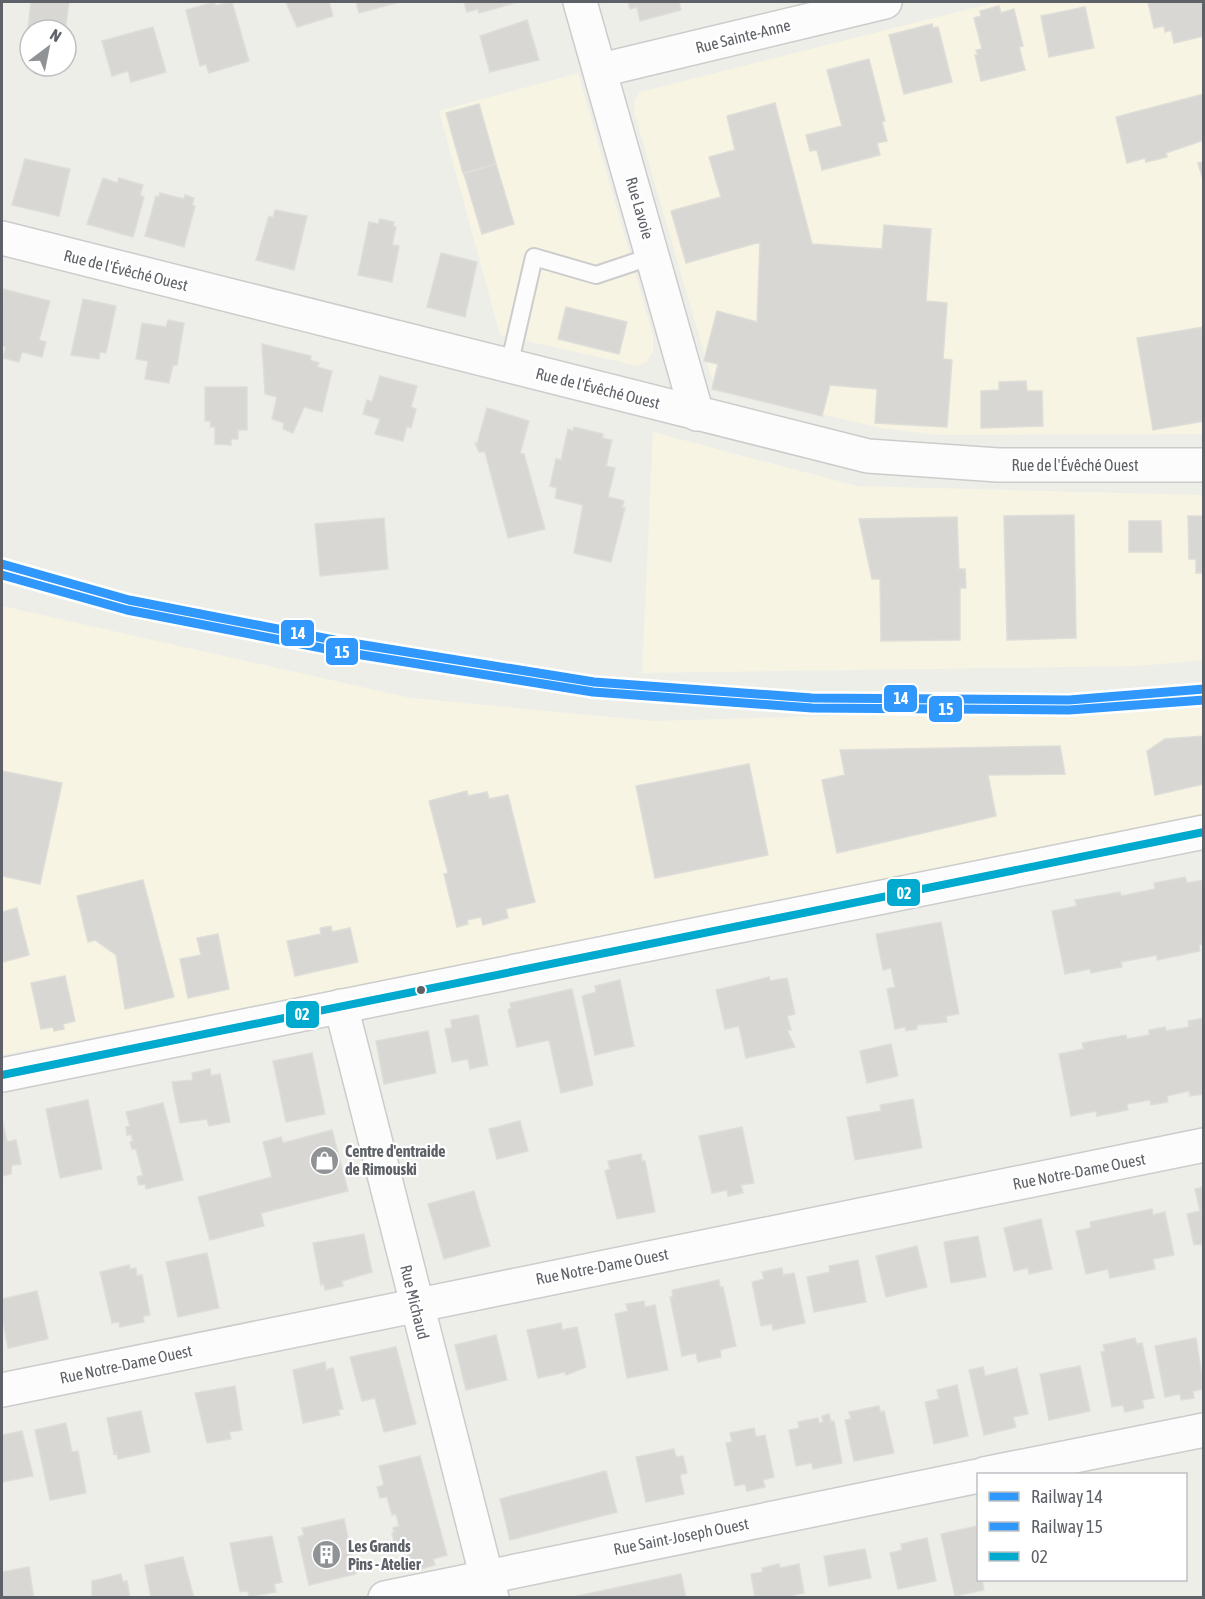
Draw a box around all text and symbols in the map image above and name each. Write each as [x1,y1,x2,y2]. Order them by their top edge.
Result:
street label: Rue Sainte-Anne [694,16,792,56]
north arrow [18,18,78,78]
text: N [47,25,65,45]
street label: Rue Lavoie [623,175,657,241]
street label: Rue de l'Évêché Ouest [62,246,190,294]
street label: Rue de l'Évêché Ouest [534,364,662,412]
street label: Rue de l'Évêché Ouest [1011,456,1139,474]
line badge: 14 [280,619,315,647]
text: 14 [290,624,306,642]
line badge: 15 [325,637,359,666]
text: 15 [334,643,350,661]
line badge: 14 [883,684,918,713]
text: 14 [893,689,909,707]
line badge: 15 [928,695,963,723]
text: 15 [938,700,954,718]
line badge: 02 [886,878,921,907]
text: 02 [896,884,912,902]
unlabelled marker [415,984,427,996]
line badge: 02 [285,1000,320,1029]
text: 02 [294,1005,310,1023]
place label: Centre d'entraide de Rimouski [345,1142,446,1178]
shop icon: Centre d'entraide de Rimouski [308,1144,340,1176]
street label: Rue Notre-Dame Ouest [1011,1149,1147,1193]
street label: Rue Notre-Dame Ouest [534,1244,670,1288]
street label: Rue Michaud [397,1263,433,1341]
street label: Rue Notre-Dame Ouest [58,1341,194,1387]
legend [977,1473,1187,1581]
text: Railway 14 [1031,1486,1103,1507]
street label: Rue Saint-Joseph Ouest [612,1514,751,1559]
text: Railway 15 [1031,1516,1103,1537]
place label: Les Grands Pins - Atelier [348,1537,421,1573]
building icon: Les Grands Pins - Atelier [311,1539,343,1571]
text: 02 [1031,1546,1048,1567]

